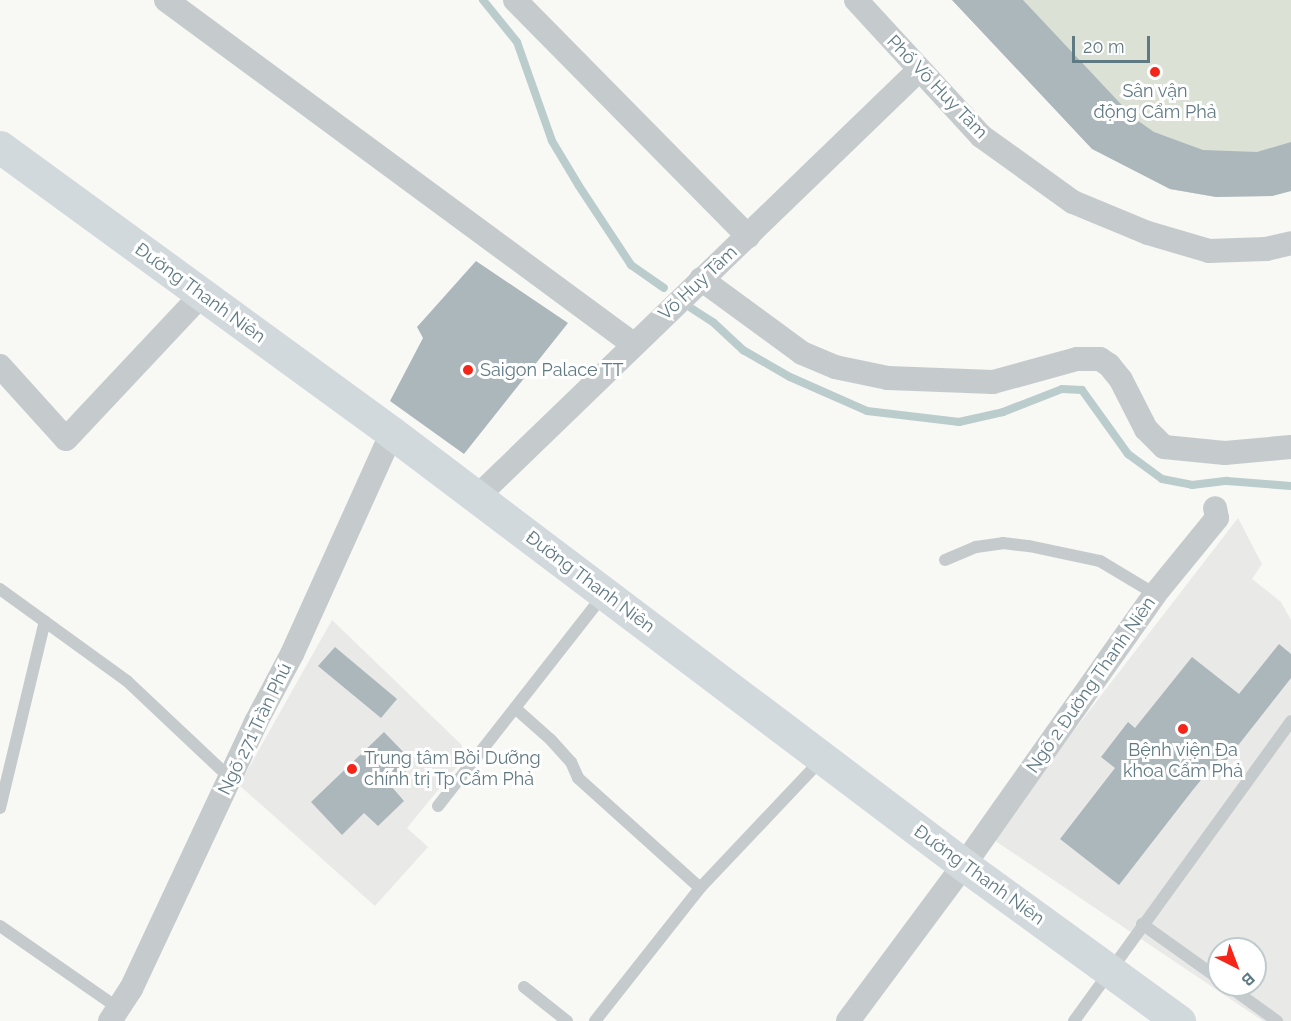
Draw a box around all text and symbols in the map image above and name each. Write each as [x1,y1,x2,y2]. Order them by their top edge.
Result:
scale bar [1075,24,1153,62]
street label: Phố Võ Huy Tâm [882,30,992,144]
text: 20 m [1083,36,1125,57]
marker: Sân vận động Cẩm Phả [1148,65,1162,79]
place label: Sân vận động Cẩm Phả [1094,81,1216,124]
street label: Đường Thanh Niên [130,238,270,348]
street label: Võ Huy Tâm [654,241,742,325]
place label: Saigon Palace TT [480,359,624,381]
marker: Saigon Palace TT [461,363,475,377]
street label: Đường Thanh Niên [521,526,659,638]
street label: Ngõ 2 Đường Thanh Niên [1022,593,1160,777]
street label: Ngõ 271 Trần Phú [214,659,296,799]
marker: Bệnh viện Đa khoa Cẩm Phả [1174,720,1192,738]
place label: Bệnh viện Đa khoa Cẩm Phả [1123,740,1243,783]
place label: Trung tâm Bồi Dưỡng chính trị Tp Cẩm Phả [364,748,541,790]
marker: Trung tâm Bồi Dưỡng chính trị Tp Cẩm Phả [345,762,359,776]
street label: Đường Thanh Niên [909,820,1049,930]
north arrow [1207,937,1267,997]
text: B [1238,969,1258,990]

